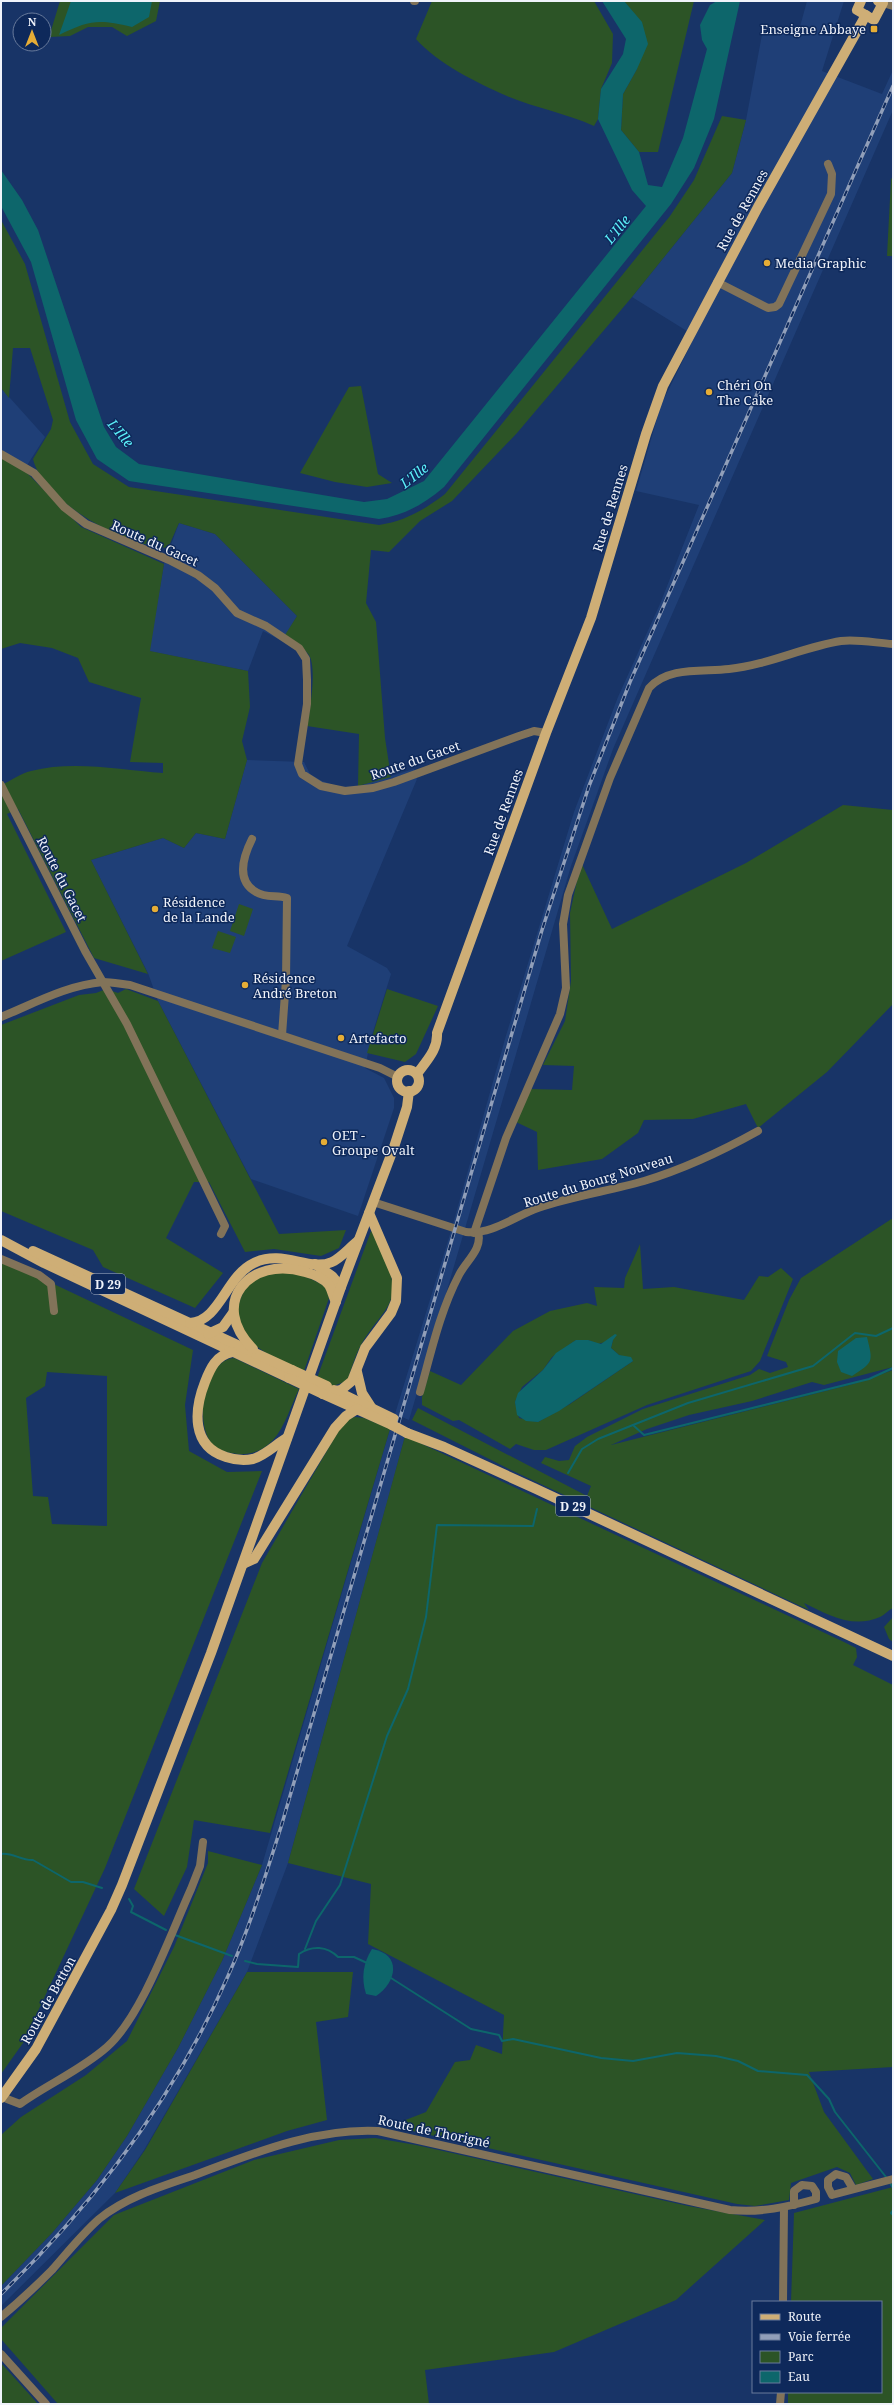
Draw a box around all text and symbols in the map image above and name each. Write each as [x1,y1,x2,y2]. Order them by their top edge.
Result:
north arrow [12,12,52,52]
text: N [28,14,37,29]
place label: Enseigne Abbaye [760,20,866,38]
marker: Enseigne Abbaye [869,24,879,34]
street label: Rue de Rennes [712,166,772,254]
water label: L'Ille [599,211,634,248]
place label: Media Graphic [775,254,866,272]
marker: Media Graphic [762,258,772,268]
place label: Chéri On The Cake [717,376,773,409]
marker: Chéri On The Cake [704,387,714,397]
water label: L'Ille [103,414,138,451]
water label: L'Ille [395,458,432,493]
street label: Rue de Rennes [588,462,632,554]
street label: Route du Gacet [109,516,202,570]
street label: Route du Gacet [368,736,462,784]
street label: Rue de Rennes [479,766,527,858]
street label: Route du Gacet [33,833,91,925]
place label: Résidence de la Lande [163,893,235,926]
marker: Résidence de la Lande [150,904,160,914]
place label: Résidence André Breton [253,969,338,1002]
marker: Résidence André Breton [240,980,250,990]
place label: Artefacto [349,1029,406,1047]
marker: Artefacto [336,1033,346,1043]
place label: OET - Groupe Ovalt [332,1126,415,1159]
marker: OET - Groupe Ovalt [319,1137,329,1147]
street label: Route du Bourg Nouveau [521,1149,675,1211]
road number: D 29 [91,1274,125,1294]
road number: D 29 [556,1496,590,1516]
street label: Route de Betton [16,1952,80,2047]
street label: Route de Thorigné [376,2110,492,2152]
legend [752,2301,882,2393]
text: Route [788,2308,821,2325]
text: Voie ferrée [788,2328,851,2345]
text: Parc [788,2348,814,2365]
text: Eau [788,2368,810,2385]

